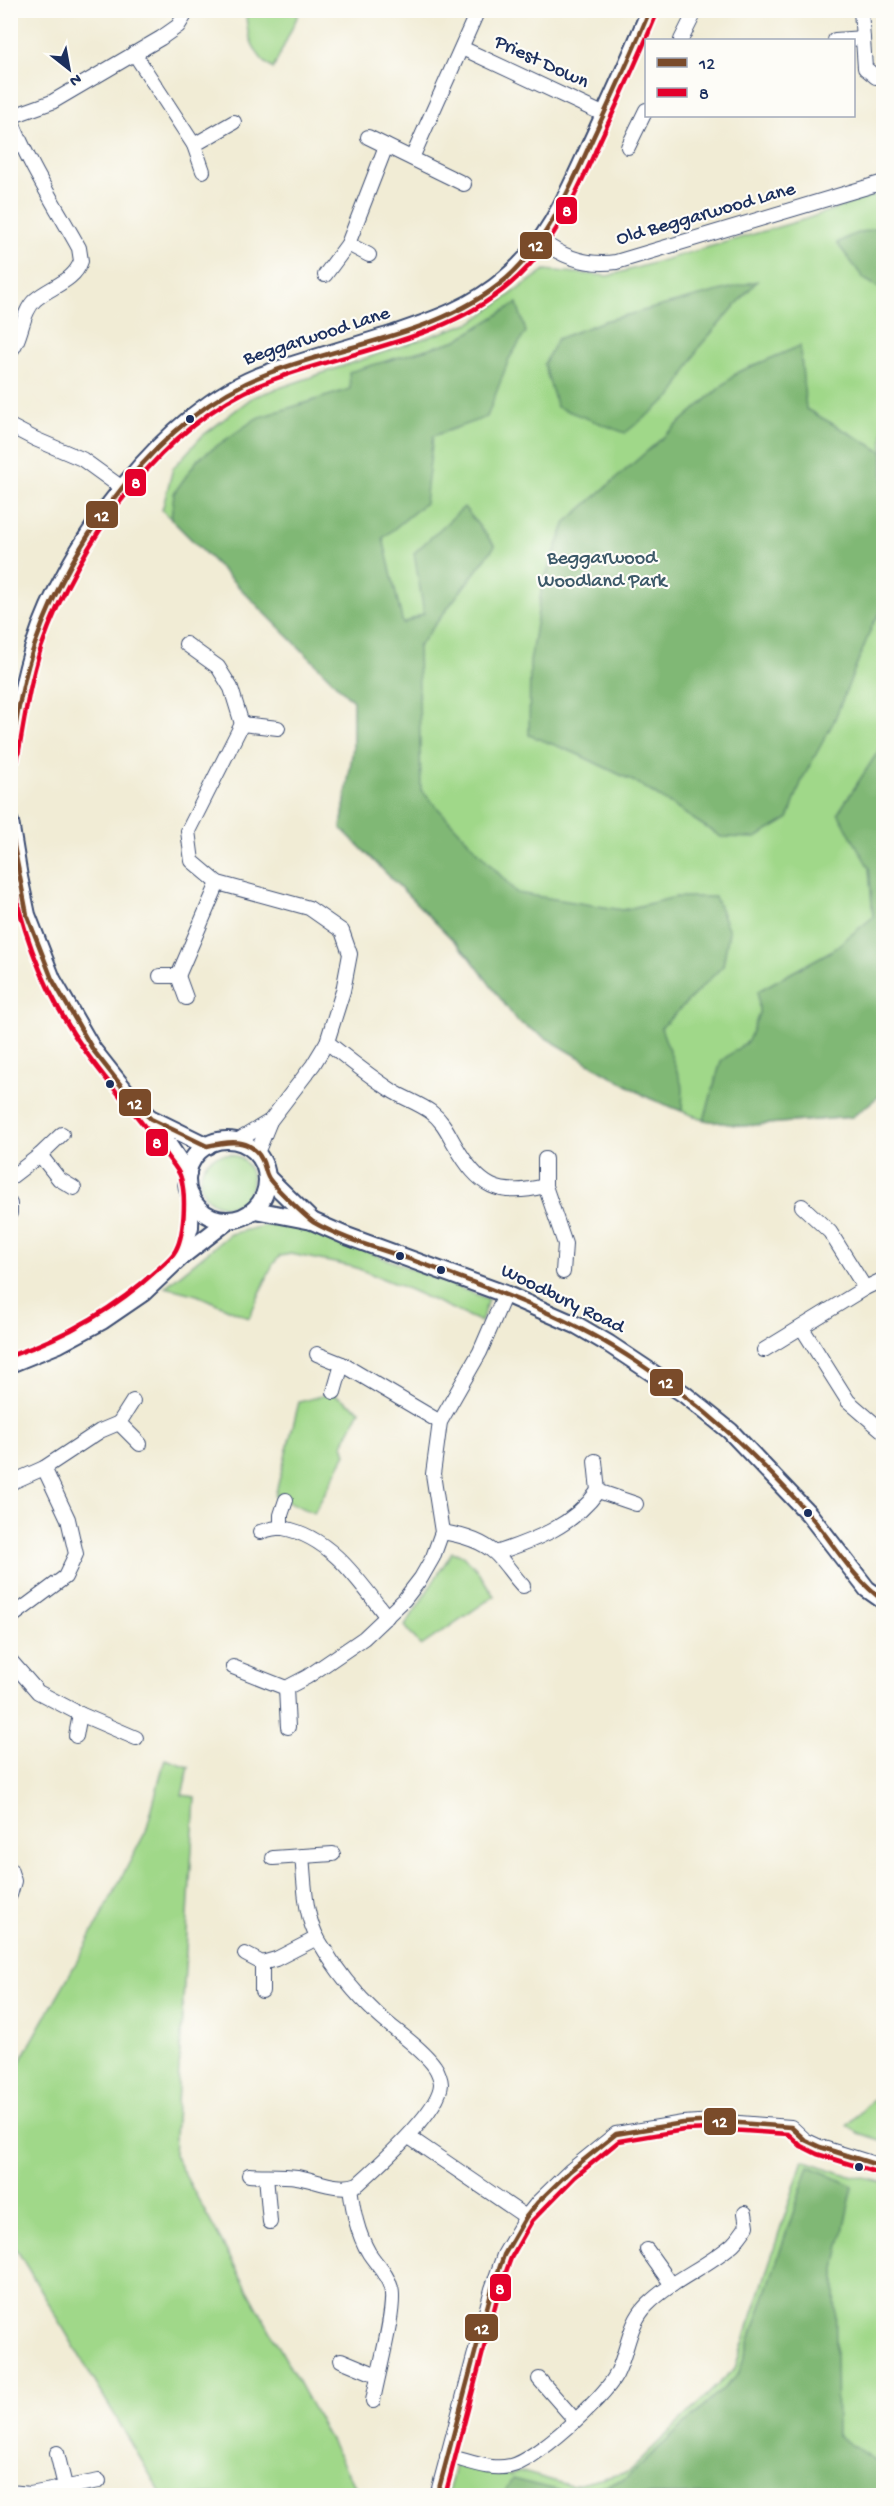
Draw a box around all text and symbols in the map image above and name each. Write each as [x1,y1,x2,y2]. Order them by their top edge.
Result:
street label: Priest Down [489,31,592,95]
north arrow [39,39,99,99]
legend [645,39,855,117]
text: 12 [698,55,715,76]
text: N [65,68,84,90]
text: 8 [699,85,709,106]
street label: Old Beggarwood Lane [614,178,799,252]
line badge: 8 [555,196,578,225]
text: 8 [563,204,572,223]
line badge: 12 [519,231,553,260]
text: 12 [528,239,543,258]
street label: Beggarwood Lane [240,302,394,372]
unlabelled marker [184,413,196,425]
line badge: 8 [124,468,147,497]
text: 8 [132,476,141,495]
line badge: 12 [85,500,119,529]
text: 12 [94,509,109,528]
park label: Beggarwood Woodland Park [537,548,669,594]
unlabelled marker [104,1078,116,1090]
line badge: 12 [118,1088,152,1117]
text: 12 [127,1097,142,1116]
line badge: 8 [145,1128,169,1157]
text: 8 [153,1136,162,1155]
unlabelled marker [394,1250,406,1262]
street label: Woodbury Road [496,1260,630,1341]
unlabelled marker [435,1264,447,1276]
line badge: 12 [649,1368,684,1397]
text: 12 [658,1376,673,1395]
unlabelled marker [802,1507,814,1519]
line badge: 12 [703,2107,737,2136]
text: 12 [712,2115,727,2134]
unlabelled marker [853,2161,865,2173]
line badge: 8 [489,2273,512,2302]
text: 8 [496,2282,505,2301]
line badge: 12 [464,2313,499,2342]
text: 12 [474,2322,489,2341]

